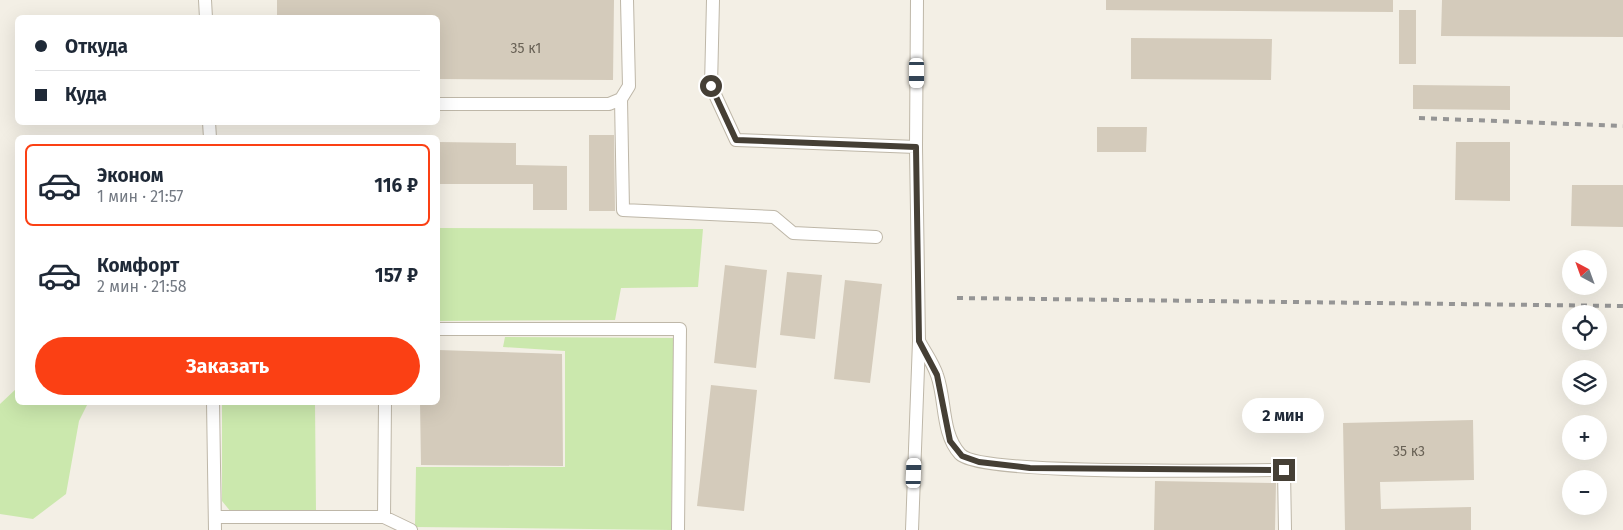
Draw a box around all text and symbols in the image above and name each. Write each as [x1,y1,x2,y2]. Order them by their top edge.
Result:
text: Откуда [65,35,128,58]
house number: 35 к1 [511,40,541,57]
car [909,58,924,88]
route start [700,75,722,97]
text: Куда [65,83,107,106]
icon: car [37,163,82,208]
text: Эконом [97,164,164,187]
text: 116 ₽ [374,174,418,197]
text: 1 мин · 21:57 [97,187,183,206]
north arrow [1562,250,1608,295]
map controls [1562,250,1607,515]
icon: car [37,253,82,298]
text: Комфорт [97,254,179,277]
text: 157 ₽ [375,264,418,287]
text: 2 мин · 21:58 [97,277,187,296]
button: locate [1562,305,1607,350]
button: Заказать [35,337,420,395]
button: layers [1562,360,1607,405]
callout: 2 мин [1243,398,1325,432]
text: 2 мин [1262,406,1304,425]
button: + [1562,415,1607,460]
house number: 35 к3 [1393,443,1425,460]
car [905,458,922,488]
route end [1273,459,1295,481]
button: − [1562,470,1607,515]

